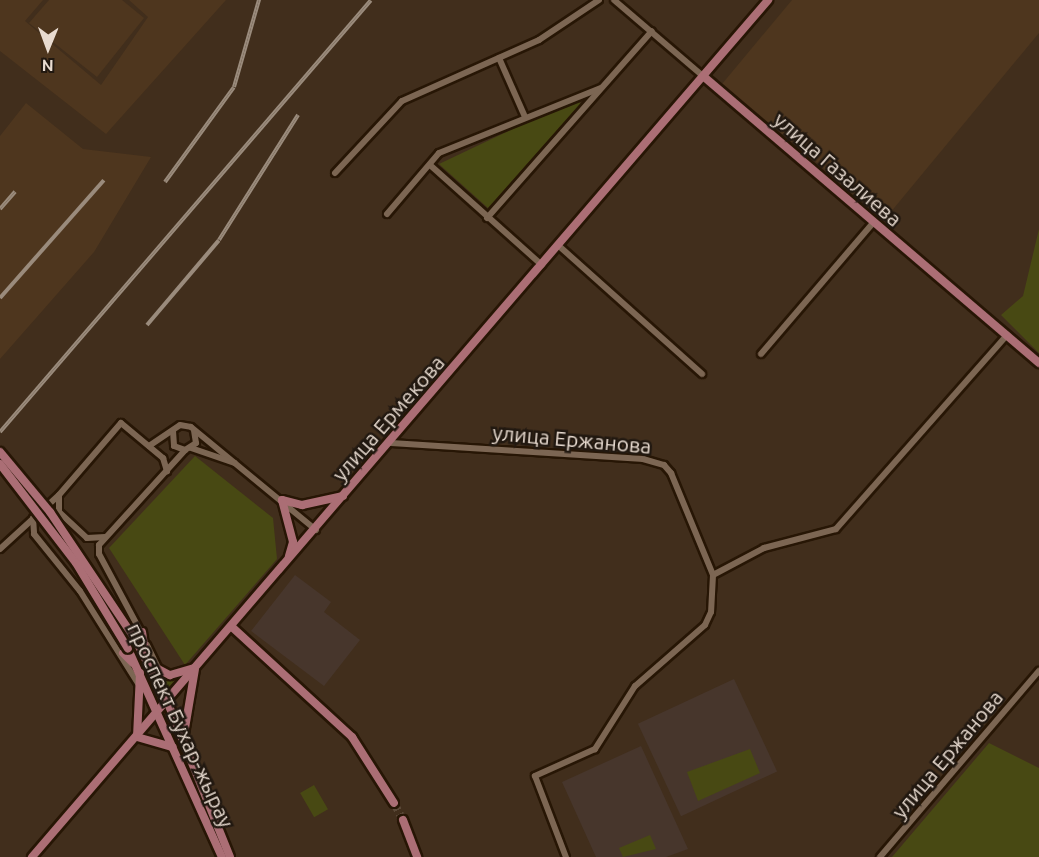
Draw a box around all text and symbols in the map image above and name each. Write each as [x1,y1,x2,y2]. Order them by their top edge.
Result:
north arrow [18,18,78,78]
text: N [42,57,54,75]
street label: улица Газалиева [769,107,907,231]
street label: улица Ермекова [327,350,449,486]
street label: улица Ержанова [492,420,652,458]
street label: проспект Бухар-жырау [122,619,240,831]
street label: улица Ержанова [886,685,1008,823]

